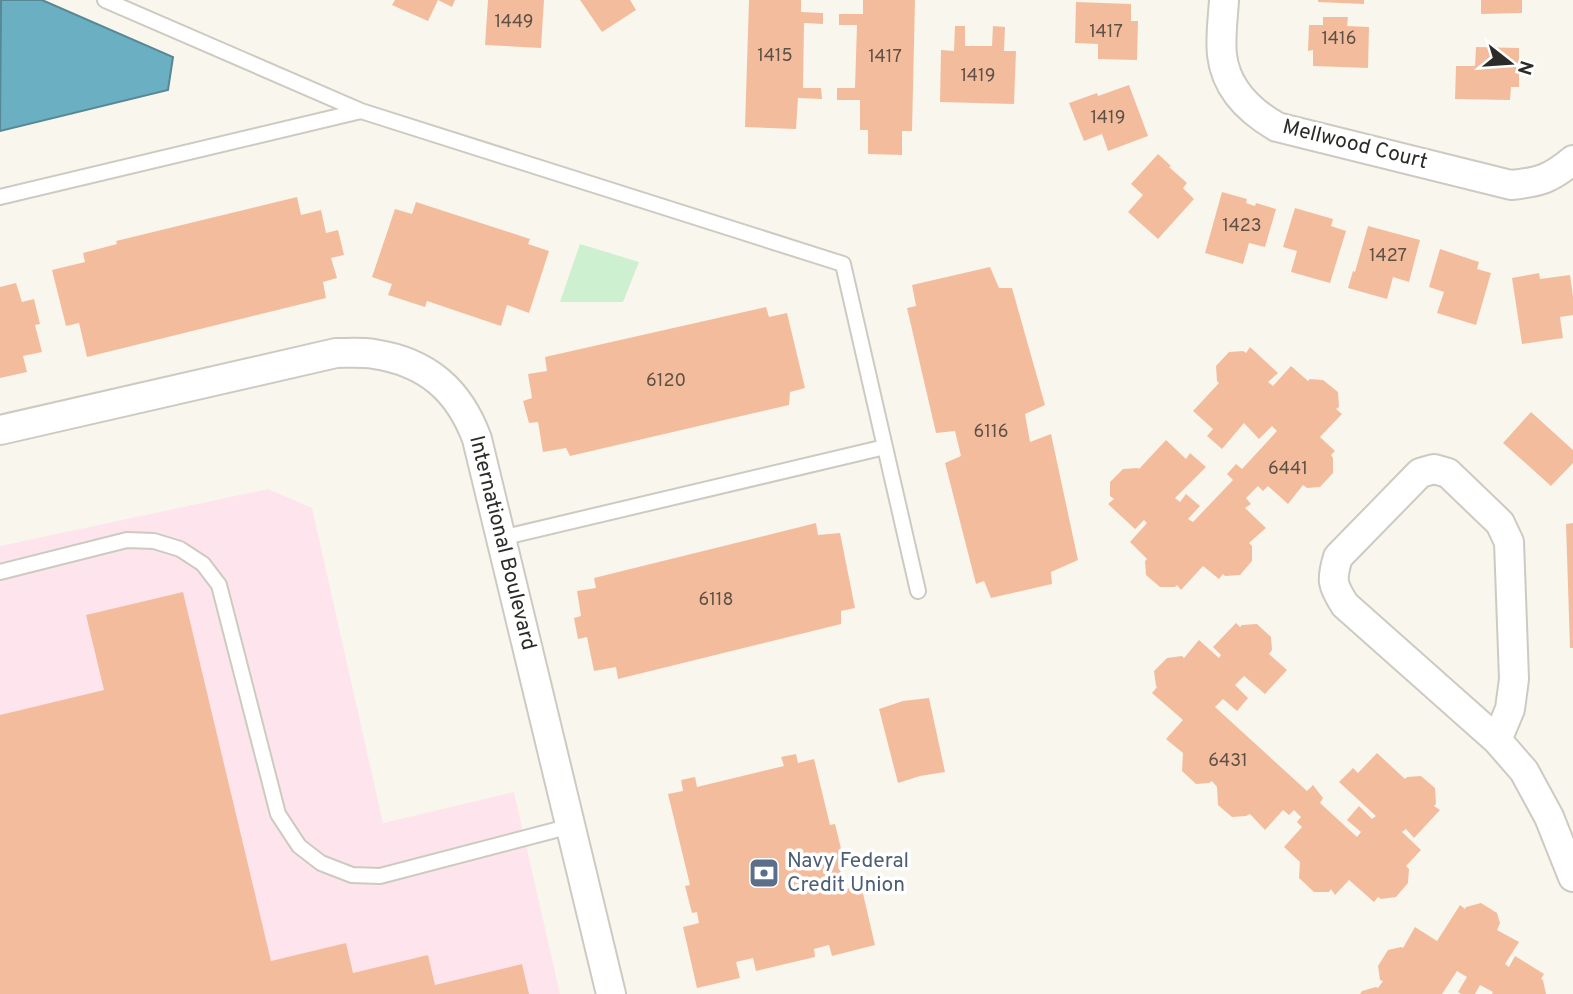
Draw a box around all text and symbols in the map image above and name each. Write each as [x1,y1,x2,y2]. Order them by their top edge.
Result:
house number: 1449 [494,11,534,34]
house number: 1417 [1089,21,1123,44]
house number: 1416 [1322,28,1357,51]
north arrow [1475,28,1545,98]
house number: 1415 [757,45,793,68]
house number: 1417 [868,46,902,69]
text: N [1511,57,1538,77]
house number: 1419 [961,65,996,88]
house number: 1419 [1091,107,1126,130]
street label: Mellwood Court [1280,114,1430,176]
house number: 1423 [1222,215,1262,238]
house number: 1427 [1369,245,1407,268]
house number: 6120 [646,370,686,393]
house number: 6116 [974,421,1008,444]
street label: International Boulevard [462,433,542,653]
house number: 6441 [1268,458,1308,481]
house number: 6118 [698,589,734,612]
house number: 6431 [1208,750,1248,773]
place label: Navy Federal Credit Union [787,848,909,899]
bank icon: Navy Federal Credit Union [747,856,781,890]

